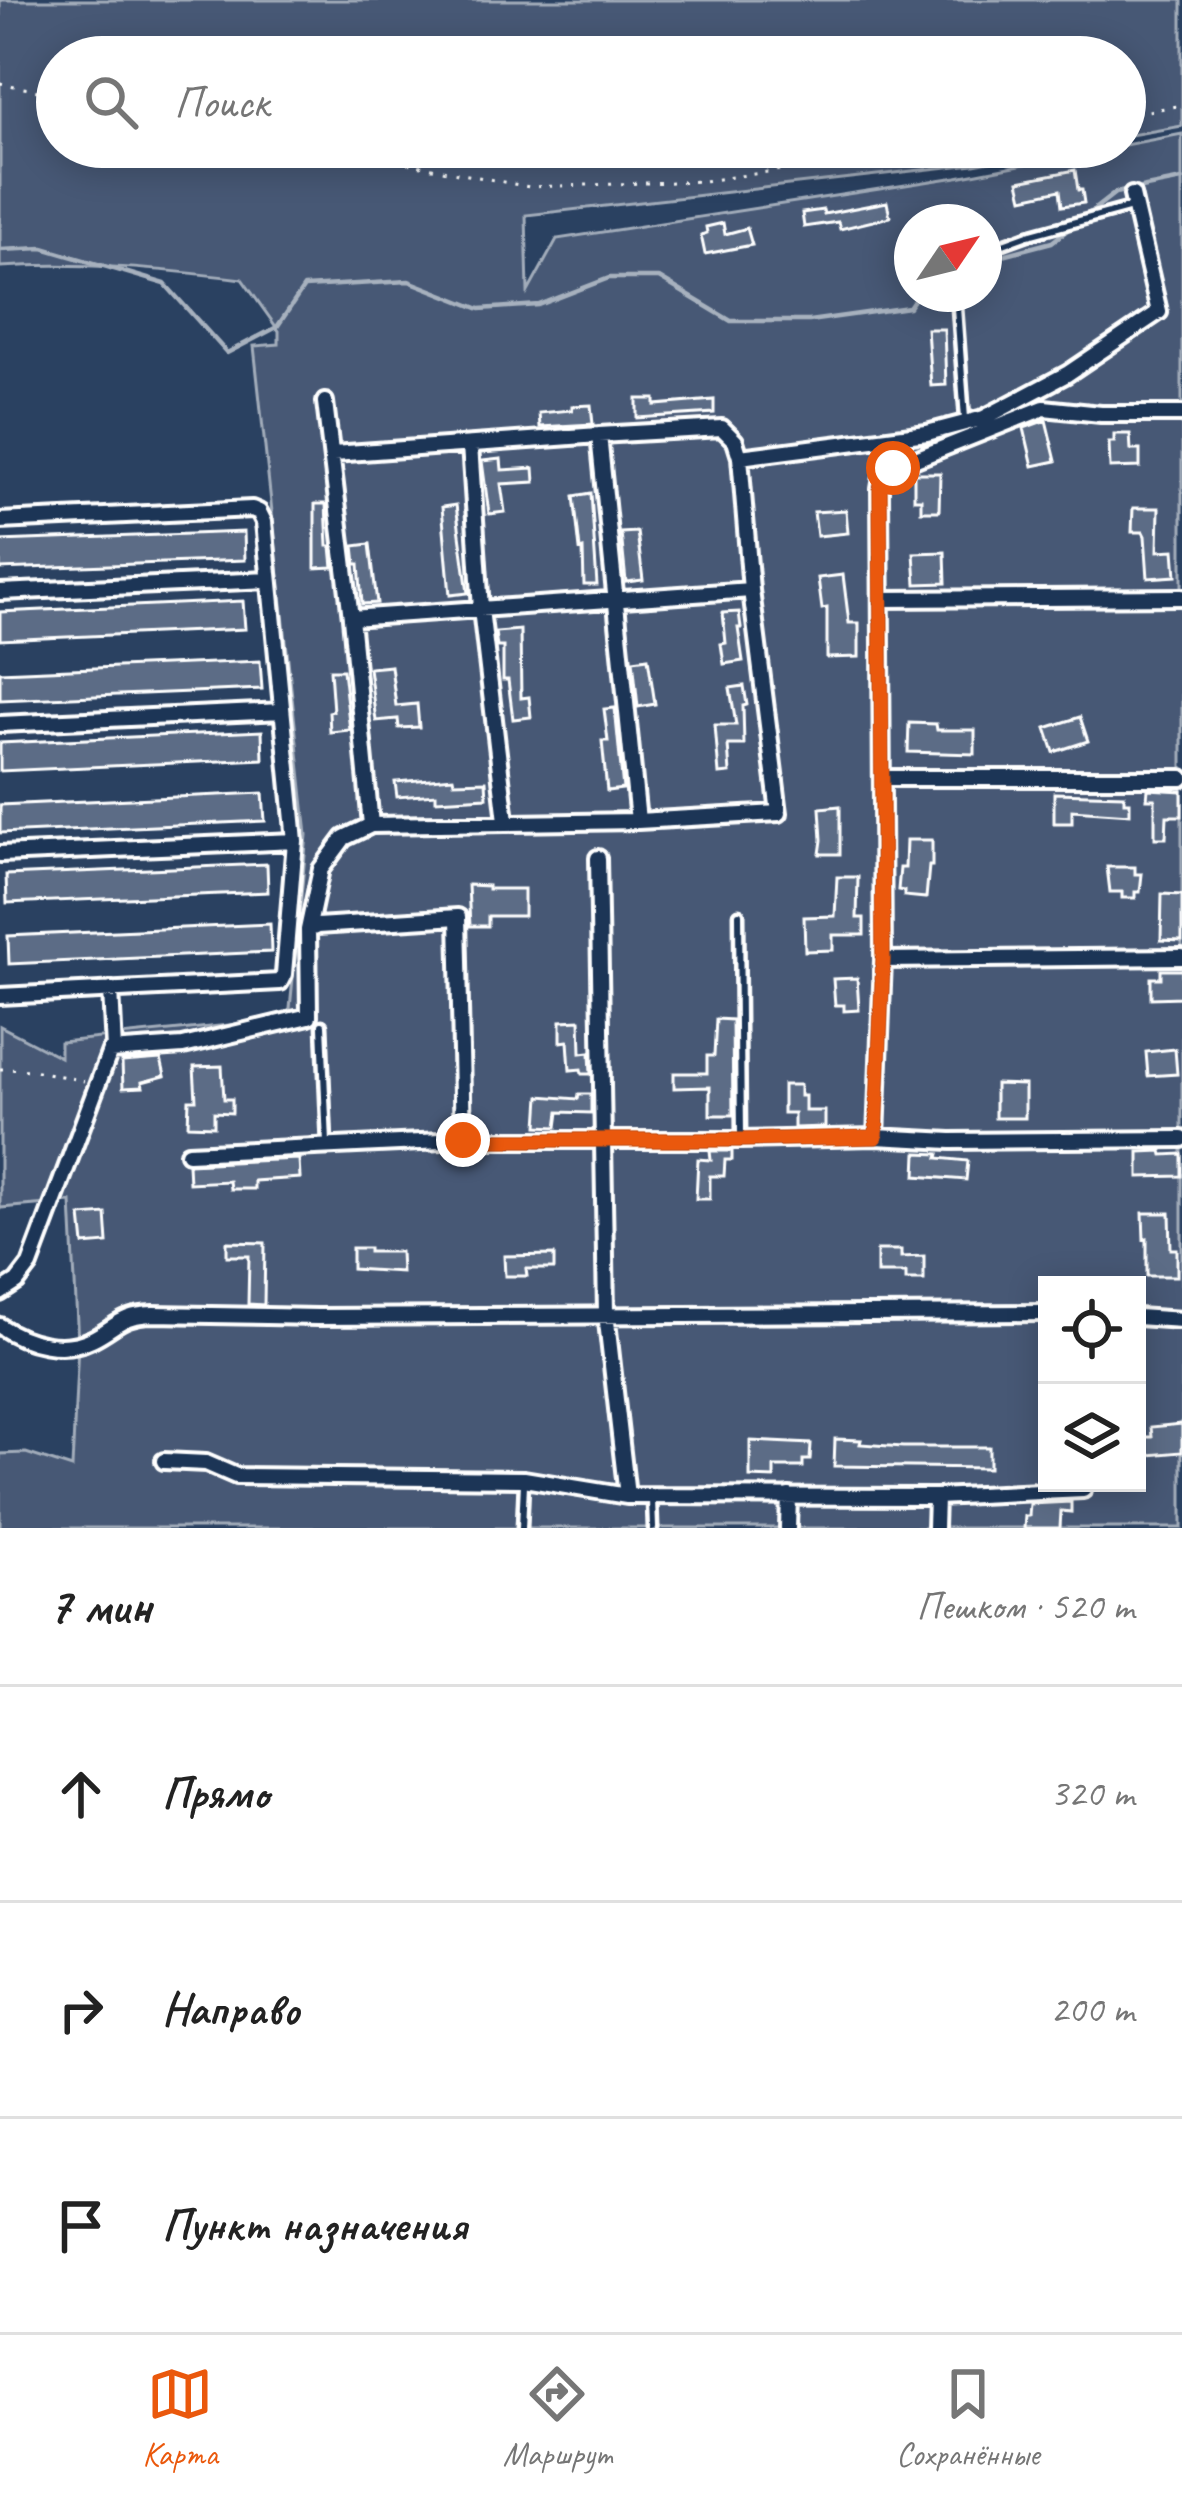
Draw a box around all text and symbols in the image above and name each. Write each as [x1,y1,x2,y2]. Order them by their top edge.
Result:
search box [36,36,1146,168]
icon: search [78,69,144,135]
text: Поиск [174,74,269,131]
north arrow [894,204,1002,312]
route start [866,441,920,495]
route end [436,1113,490,1167]
map controls [1038,1276,1146,1492]
button: locate [1038,1276,1146,1384]
button: layers [1038,1384,1146,1492]
text: 7 мин [48,1574,151,1638]
text: Пешком · 520 m [916,1582,1134,1631]
icon: ahead [48,1761,114,1827]
text: Прямо [162,1765,269,1822]
text: 320 m [1050,1769,1134,1818]
icon: right [48,1977,114,2043]
text: Направо [162,1981,300,2038]
text: 200 m [1050,1985,1134,2034]
icon: arrive [48,2193,114,2259]
text: Пункт назначения [162,2197,467,2254]
tab: Карта [142,2361,218,2475]
tab: Маршрут [503,2361,612,2475]
tab: Сохранённые [896,2361,1040,2475]

